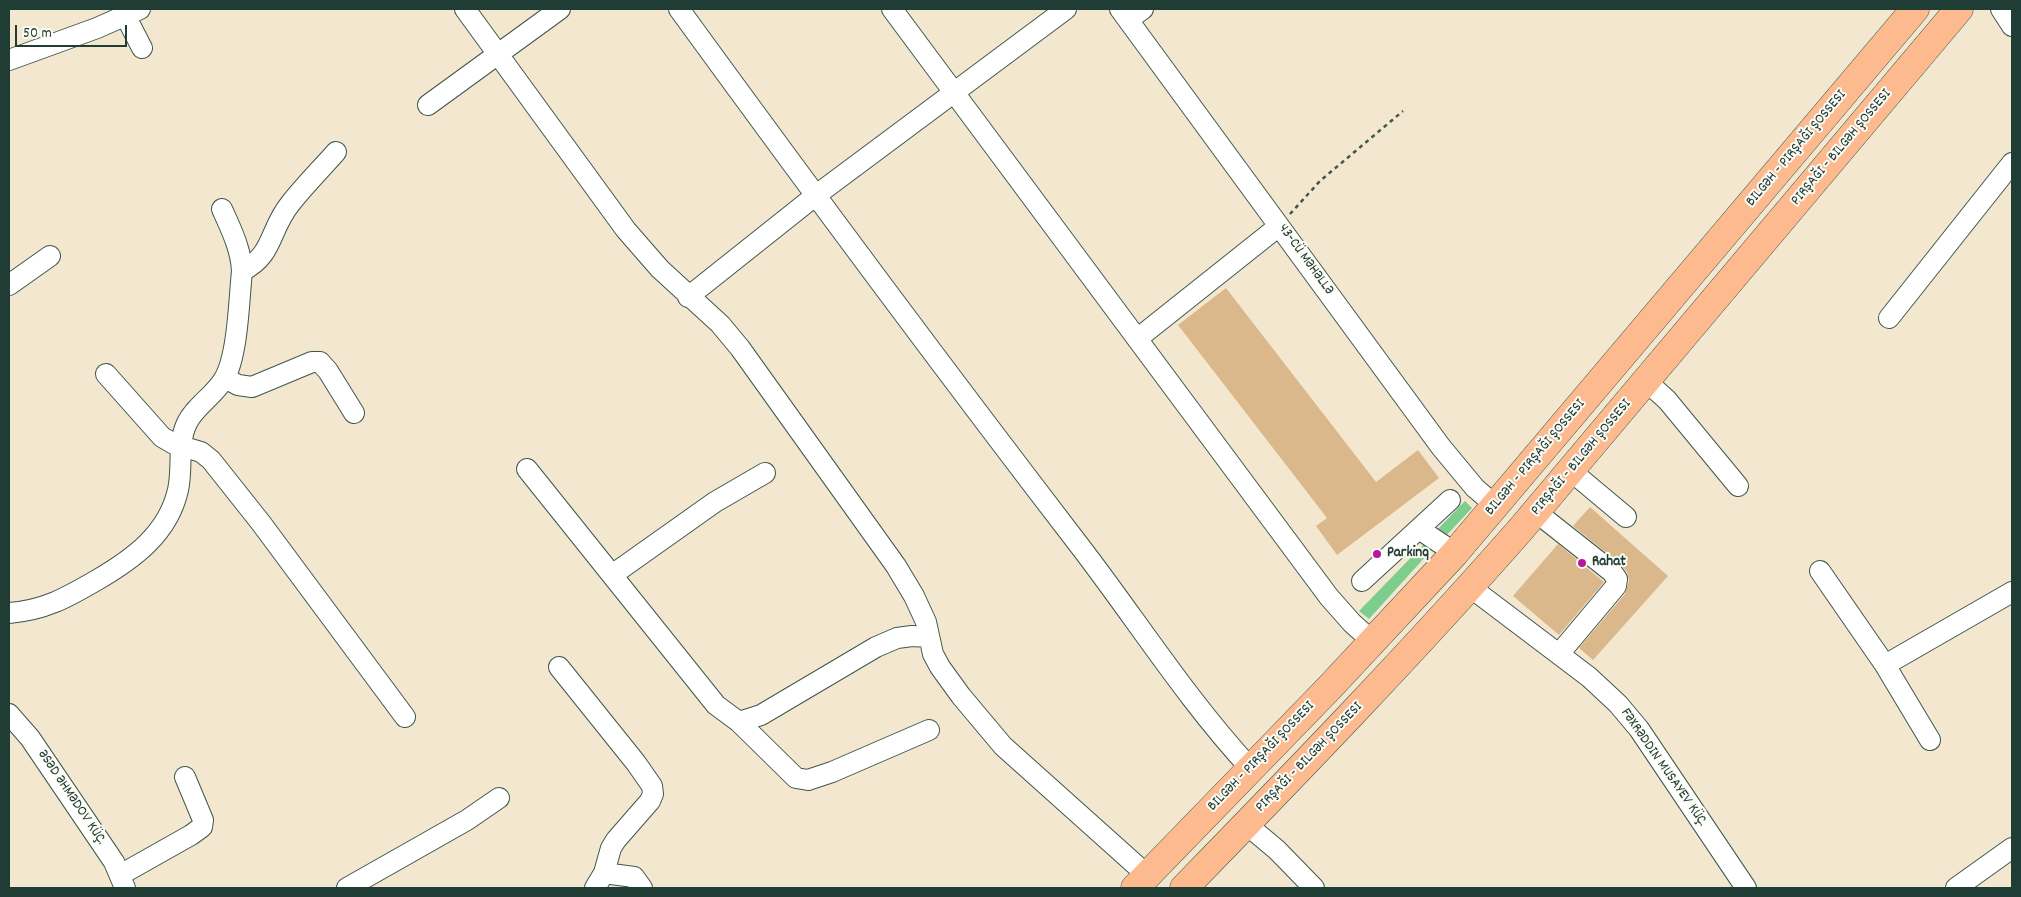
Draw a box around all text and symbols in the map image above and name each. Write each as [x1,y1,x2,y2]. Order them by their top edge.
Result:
scale bar [18,15,130,47]
text: 50 m [23,23,52,45]
street label: PIRŞAĞI - BILGƏH ŞOSSESI [1788,86,1896,210]
street label: BILGƏH - PIRŞAĞI ŞOSSESI [1743,87,1851,211]
street label: 43-CÜ MƏHƏLLƏ [1273,221,1337,299]
street label: BILGƏH - PIRŞAĞI ŞOSSESI [1482,396,1590,520]
street label: PIRŞAĞI - BILGƏH ŞOSSESI [1528,396,1636,520]
place label: Parkinq [1387,545,1429,563]
marker: Parkinq [1371,548,1383,560]
place label: Rahat [1592,554,1626,572]
marker: Rahat [1576,557,1588,569]
street label: BILGƏH - PIRŞAĞI ŞOSSESI [1205,698,1319,816]
street label: PIRŞAĞI - BILGƏH ŞOSSESI [1253,699,1367,817]
street label: FƏXRƏDDIN MUSAYEV KÜÇ. [1615,706,1711,830]
street label: ƏSƏD ƏHMƏDOV KÜÇ. [33,747,109,849]

